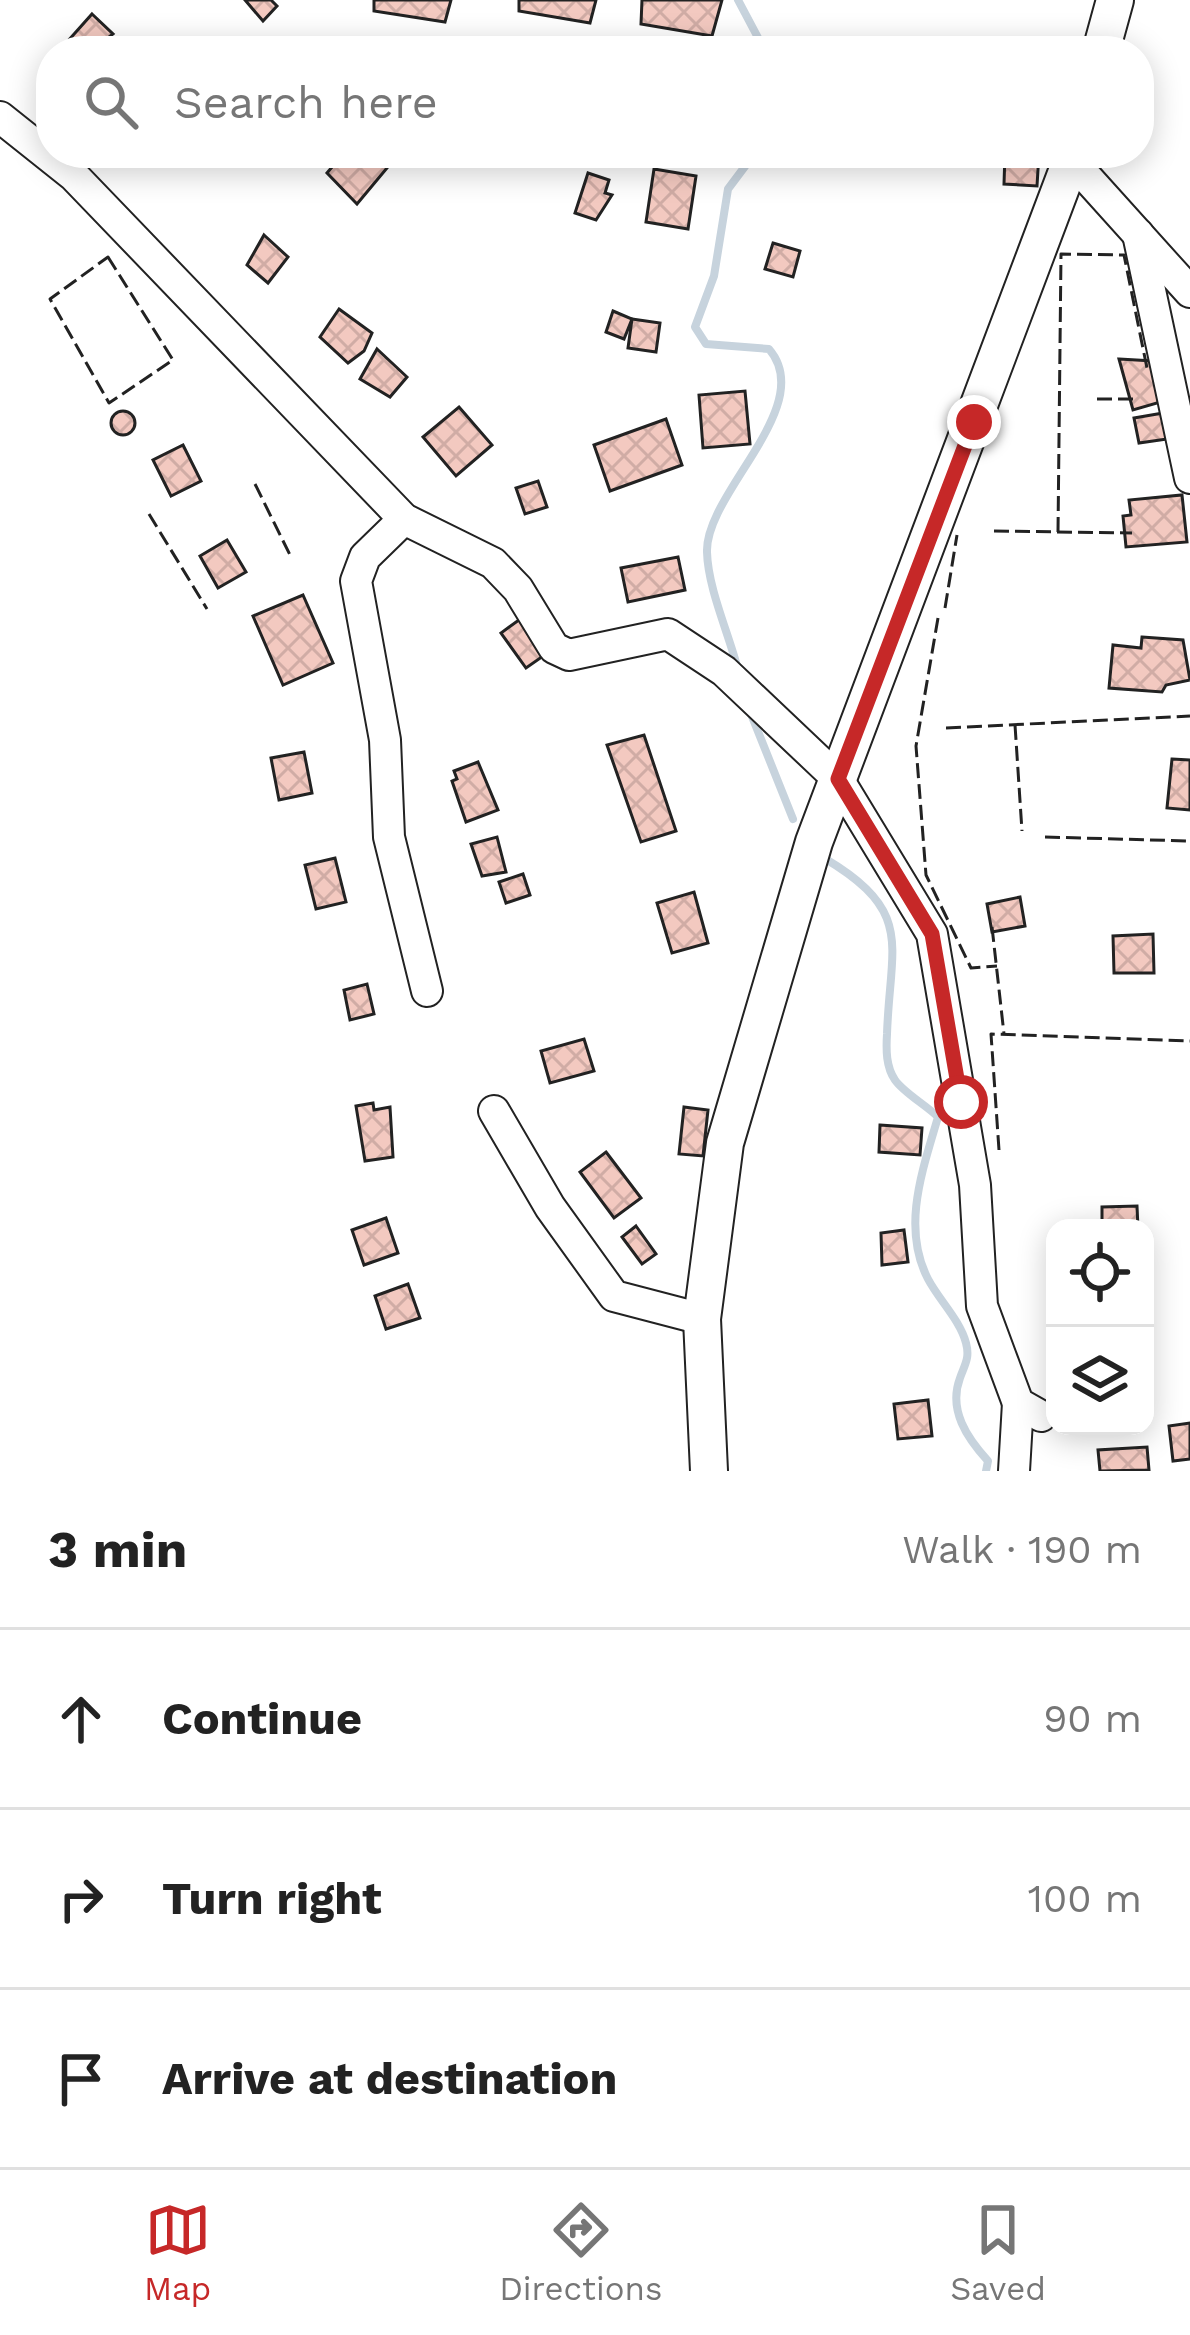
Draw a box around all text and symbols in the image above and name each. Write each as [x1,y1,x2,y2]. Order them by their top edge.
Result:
search box [36,36,1154,168]
icon: search [78,69,144,135]
text: Search here [174,76,438,129]
route end [947,395,1001,449]
route start [934,1075,988,1129]
map controls [1046,1219,1154,1435]
button: locate [1046,1219,1154,1327]
button: layers [1046,1327,1154,1435]
text: 3 min [48,1520,187,1579]
text: Walk · 190 m [902,1527,1142,1572]
icon: ahead [48,1686,114,1752]
text: Continue [162,1692,362,1745]
text: 90 m [1043,1696,1142,1741]
icon: right [48,1866,114,1932]
text: Turn right [162,1872,382,1925]
text: 100 m [1028,1876,1142,1921]
icon: arrive [48,2046,114,2112]
text: Arrive at destination [162,2052,617,2105]
tab: Map [144,2197,211,2308]
tab: Directions [499,2197,662,2308]
tab: Saved [950,2197,1046,2308]

